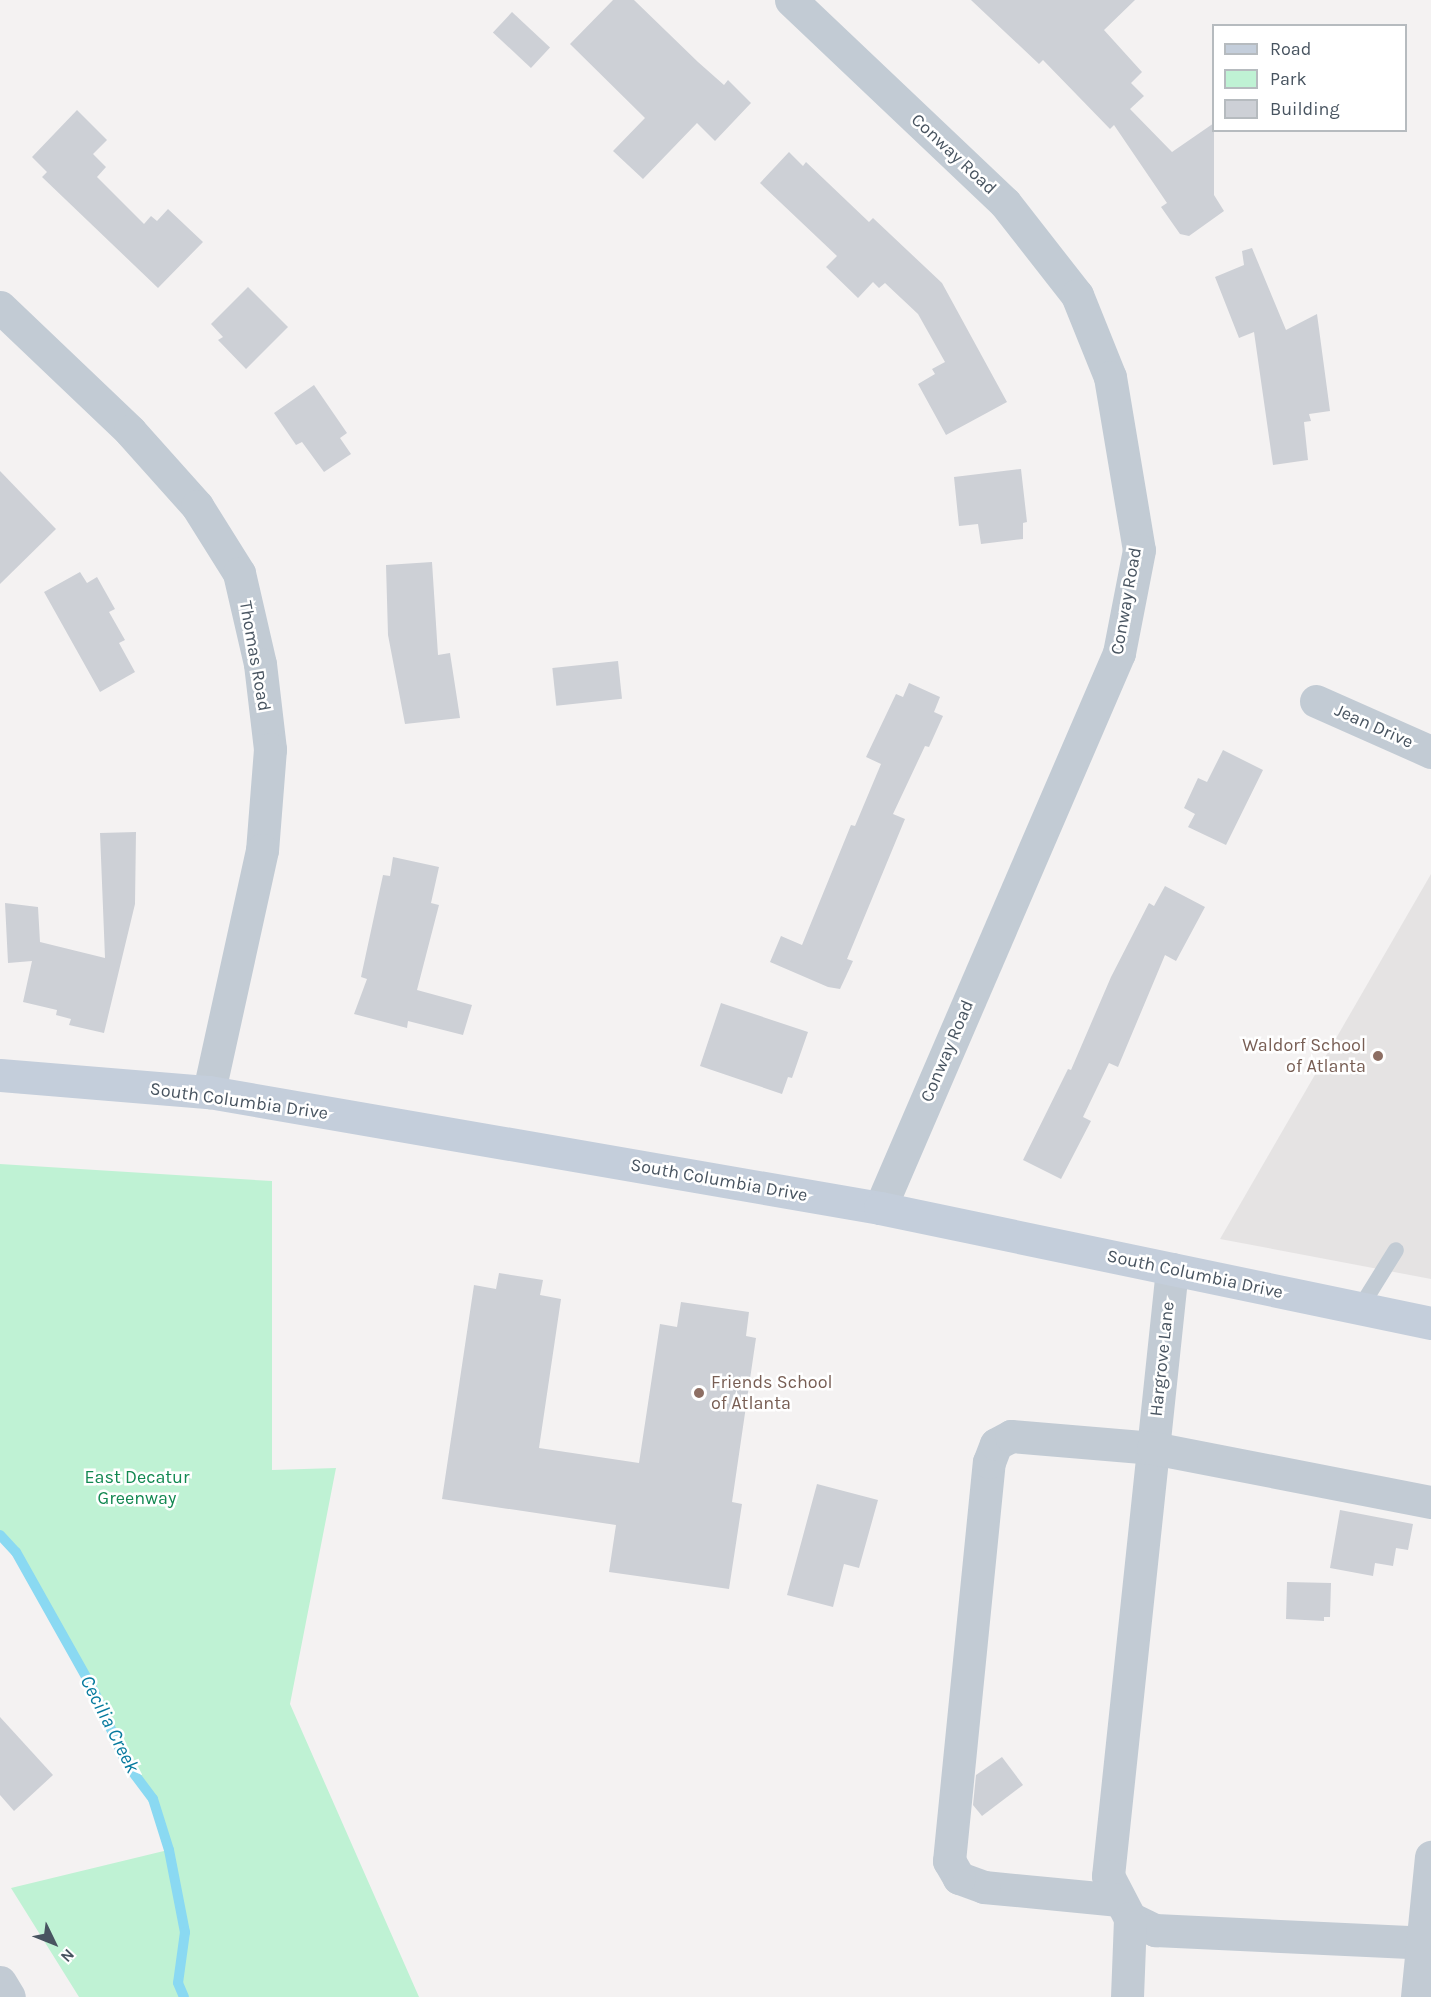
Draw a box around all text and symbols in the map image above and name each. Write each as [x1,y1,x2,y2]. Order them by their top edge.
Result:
legend [1212,24,1407,132]
text: Road [1270,38,1311,60]
text: Park [1270,68,1307,90]
text: Building [1270,98,1340,120]
street label: Conway Road [907,109,1001,199]
street label: Conway Road [1106,546,1146,656]
street label: Thomas Road [235,599,275,713]
street label: Jean Drive [1331,699,1417,753]
street label: Conway Road [916,997,978,1105]
place label: Waldorf School of Atlanta [1242,1035,1366,1078]
marker: Waldorf School of Atlanta [1371,1049,1385,1063]
street label: South Columbia Drive [149,1078,329,1124]
street label: South Columbia Drive [629,1154,809,1206]
street label: South Columbia Drive [1105,1245,1285,1303]
street label: Hargrove Lane [1145,1300,1179,1418]
place label: Friends School of Atlanta [711,1372,833,1414]
marker: Friends School of Atlanta [692,1386,706,1400]
park label: East Decatur Greenway [84,1467,190,1510]
water label: Cecilia Creek [75,1671,145,1777]
north arrow [24,1913,84,1973]
text: N [57,1945,78,1966]

